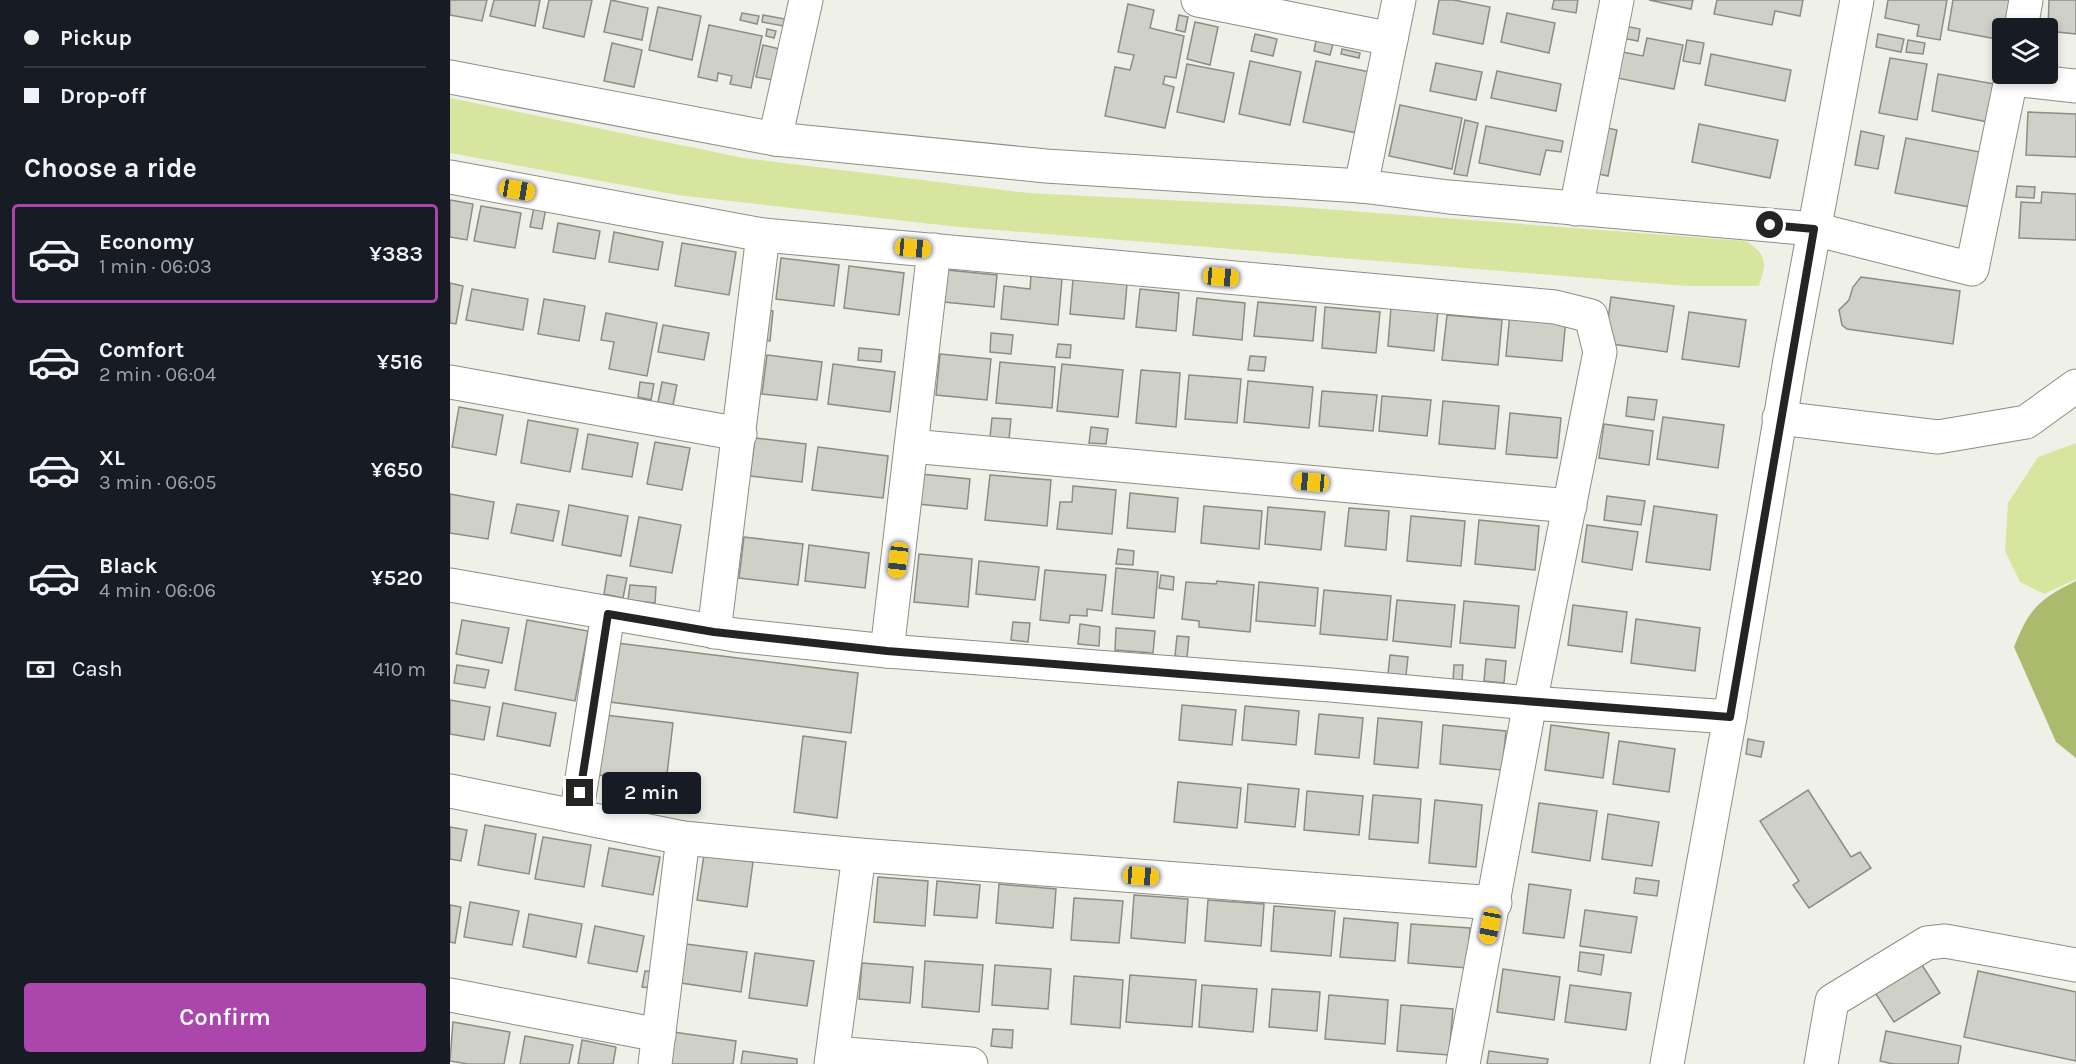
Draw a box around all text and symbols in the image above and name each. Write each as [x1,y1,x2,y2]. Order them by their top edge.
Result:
map controls [1992,18,2058,84]
button: layers [1992,18,2058,84]
text: Pickup [60,25,132,51]
text: Drop-off [60,83,146,109]
text: Choose a ride [24,152,197,184]
car [498,178,536,202]
route start [1756,211,1783,238]
icon: car [27,227,81,281]
text: Economy [99,229,194,255]
car [894,237,932,259]
text: ¥383 [369,241,423,267]
text: 1 min · 06:03 [99,255,212,278]
car [1202,266,1240,288]
icon: car [27,335,81,389]
text: Comfort [99,337,184,363]
text: ¥516 [377,349,423,375]
text: 2 min · 06:04 [99,363,216,386]
icon: car [27,443,81,497]
text: XL [99,445,125,471]
text: ¥650 [371,457,423,483]
text: 3 min · 06:05 [99,471,216,494]
car [1292,471,1330,493]
car [887,541,909,579]
icon: car [27,551,81,605]
text: Black [99,553,158,579]
text: ¥520 [371,565,423,591]
text: 4 min · 06:06 [99,579,216,602]
icon: cash [24,653,57,686]
text: Cash [72,656,122,682]
text: 410 m [373,658,426,681]
callout: 2 min [601,772,700,814]
route end [566,779,593,806]
text: 2 min [624,781,679,804]
car [1122,866,1160,886]
car [1478,907,1502,945]
button: Confirm [24,983,426,1052]

